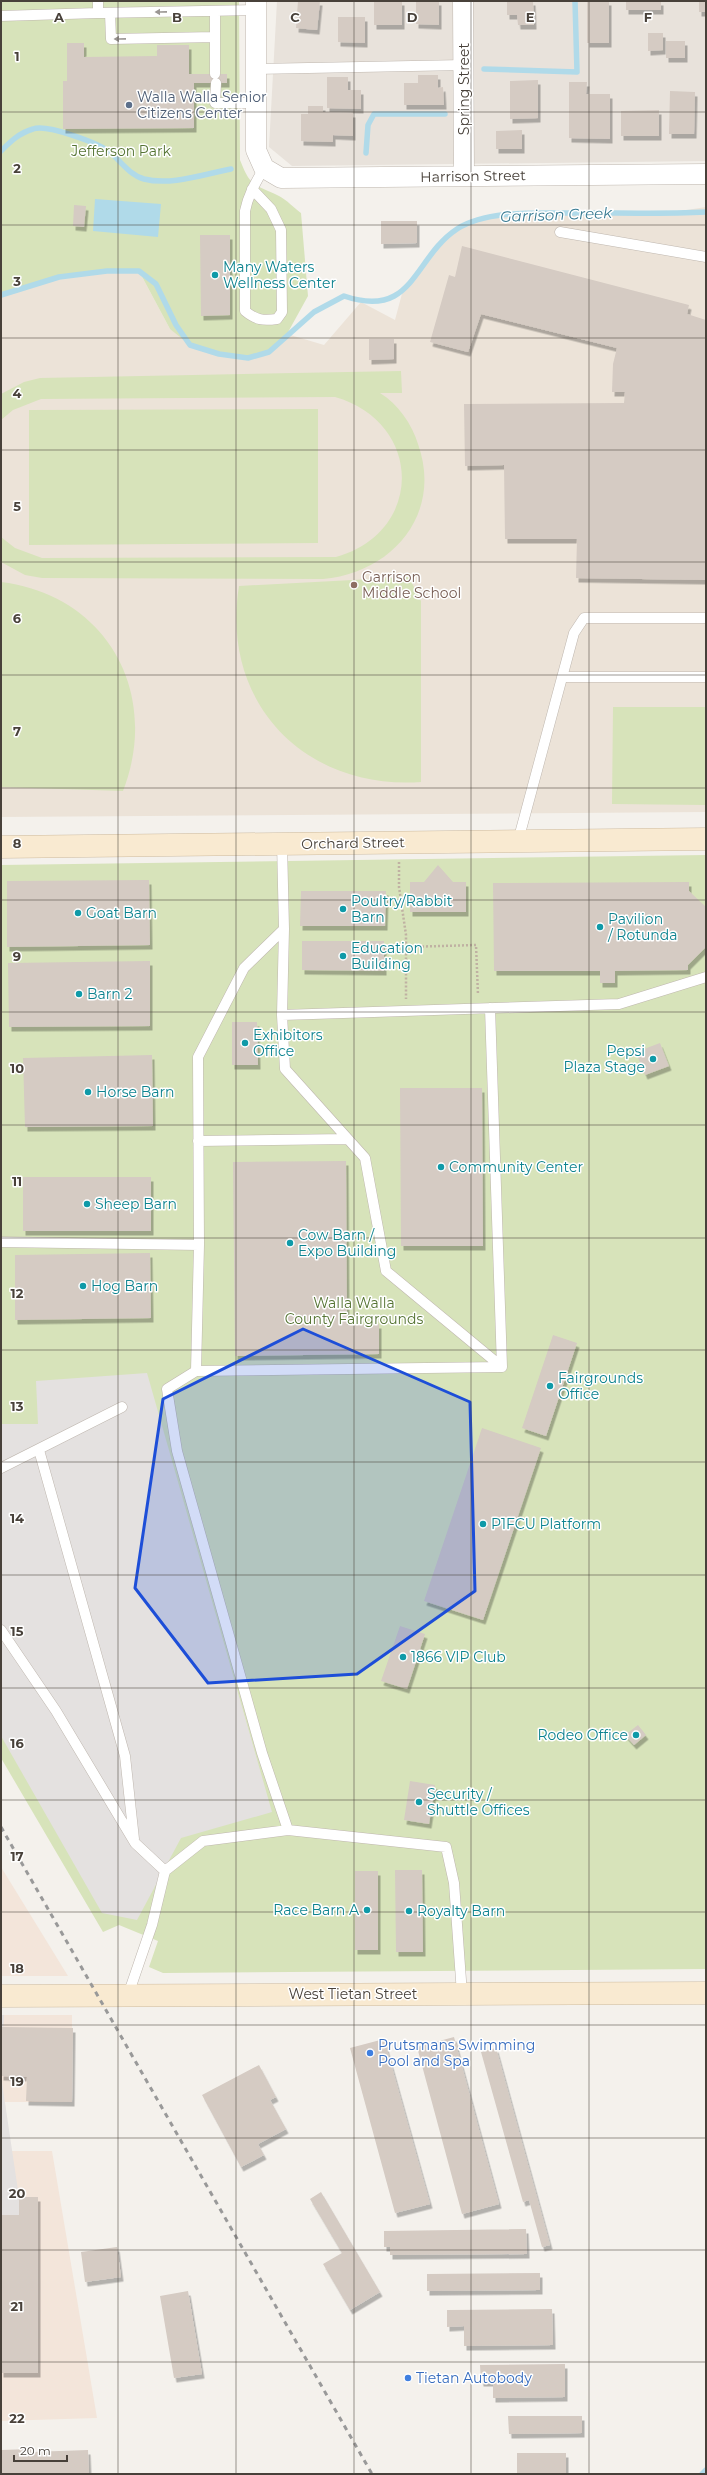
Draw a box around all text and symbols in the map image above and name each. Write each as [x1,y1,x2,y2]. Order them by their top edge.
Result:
text: A [53,9,65,25]
one-way arrow [154,9,167,15]
text: B [172,9,182,25]
text: C [290,9,300,25]
text: D [407,9,418,25]
text: E [526,9,535,25]
text: F [644,9,652,25]
one-way arrow [113,36,126,42]
street label: Spring Street [455,42,473,135]
text: 1 [14,48,20,64]
place label: Walla Walla Senior Citizens Center [137,88,267,122]
marker: Walla Walla Senior Citizens Center [124,100,134,110]
park label: Jefferson Park [70,142,171,160]
text: 2 [13,160,21,176]
street label: Harrison Street [420,166,526,186]
water label: Garrison Creek [500,203,613,226]
place label: Many Waters Wellness Center [223,258,336,292]
marker: Many Waters Wellness Center [210,270,220,280]
text: 3 [12,273,21,289]
text: 4 [13,385,22,401]
text: 5 [13,498,21,514]
place label: Garrison Middle School [362,568,461,602]
marker: Garrison Middle School [349,580,359,590]
text: 6 [13,610,22,626]
text: 7 [13,723,21,739]
street label: Orchard Street [301,833,405,853]
text: 8 [13,835,22,851]
place label: Poultry/Rabbit Barn [351,892,453,926]
place label: Goat Barn [86,904,157,922]
marker: Poultry/Rabbit Barn [338,904,348,914]
marker: Goat Barn [73,908,83,918]
place label: Pavilion / Rotunda [607,910,678,944]
marker: Pavilion / Rotunda [595,922,605,932]
place label: Education Building [351,939,423,973]
text: 9 [13,948,21,964]
marker: Education Building [338,951,348,961]
place label: Barn 2 [87,985,132,1003]
marker: Barn 2 [74,989,84,999]
place label: Exhibitors Office [253,1026,323,1060]
marker: Exhibitors Office [240,1038,250,1048]
place label: Pepsi Plaza Stage [564,1042,645,1076]
marker: Pepsi Plaza Stage [648,1054,658,1064]
text: 10 [10,1060,24,1076]
place label: Horse Barn [96,1083,175,1101]
marker: Horse Barn [83,1087,93,1097]
place label: Community Center [449,1158,583,1176]
marker: Community Center [436,1162,446,1172]
text: 11 [12,1173,22,1189]
place label: Sheep Barn [95,1195,177,1213]
marker: Sheep Barn [82,1199,92,1209]
place label: Cow Barn / Expo Building [298,1226,396,1260]
marker: Cow Barn / Expo Building [285,1238,295,1248]
place label: Hog Barn [91,1277,158,1295]
marker: Hog Barn [78,1281,88,1291]
text: 12 [11,1285,24,1301]
park label: Walla Walla County Fairgrounds [285,1294,424,1328]
place label: Fairgrounds Office [558,1369,643,1403]
marker: Fairgrounds Office [545,1381,555,1391]
text: 13 [11,1398,24,1414]
text: 14 [10,1510,24,1526]
place label: P1FCU Platform [491,1515,601,1533]
marker: P1FCU Platform [478,1519,488,1529]
text: 15 [11,1623,24,1639]
place label: 1866 VIP Club [411,1648,506,1666]
marker: 1866 VIP Club [398,1652,408,1662]
place label: Rodeo Office [537,1726,628,1744]
marker: Rodeo Office [631,1730,641,1740]
text: 16 [10,1735,24,1751]
place label: Security / Shuttle Offices [427,1785,530,1819]
marker: Security / Shuttle Offices [414,1797,424,1807]
text: 17 [10,1848,24,1864]
place label: Race Barn A [273,1901,360,1919]
place label: Royalty Barn [417,1902,505,1920]
marker: Race Barn A [362,1905,372,1915]
marker: Royalty Barn [404,1906,414,1916]
text: 18 [10,1960,24,1976]
street label: West Tietan Street [289,1985,418,2003]
place label: Prutsmans Swimming Pool and Spa [378,2036,535,2070]
marker: Prutsmans Swimming Pool and Spa [365,2048,375,2058]
text: 19 [10,2073,24,2089]
text: 20 [9,2185,25,2201]
text: 21 [11,2298,23,2314]
place label: Tietan Autobody [416,2369,532,2387]
marker: Tietan Autobody [403,2373,413,2383]
text: 22 [9,2410,25,2426]
scale bar [14,2437,67,2463]
text: 20 m [20,2443,51,2458]

